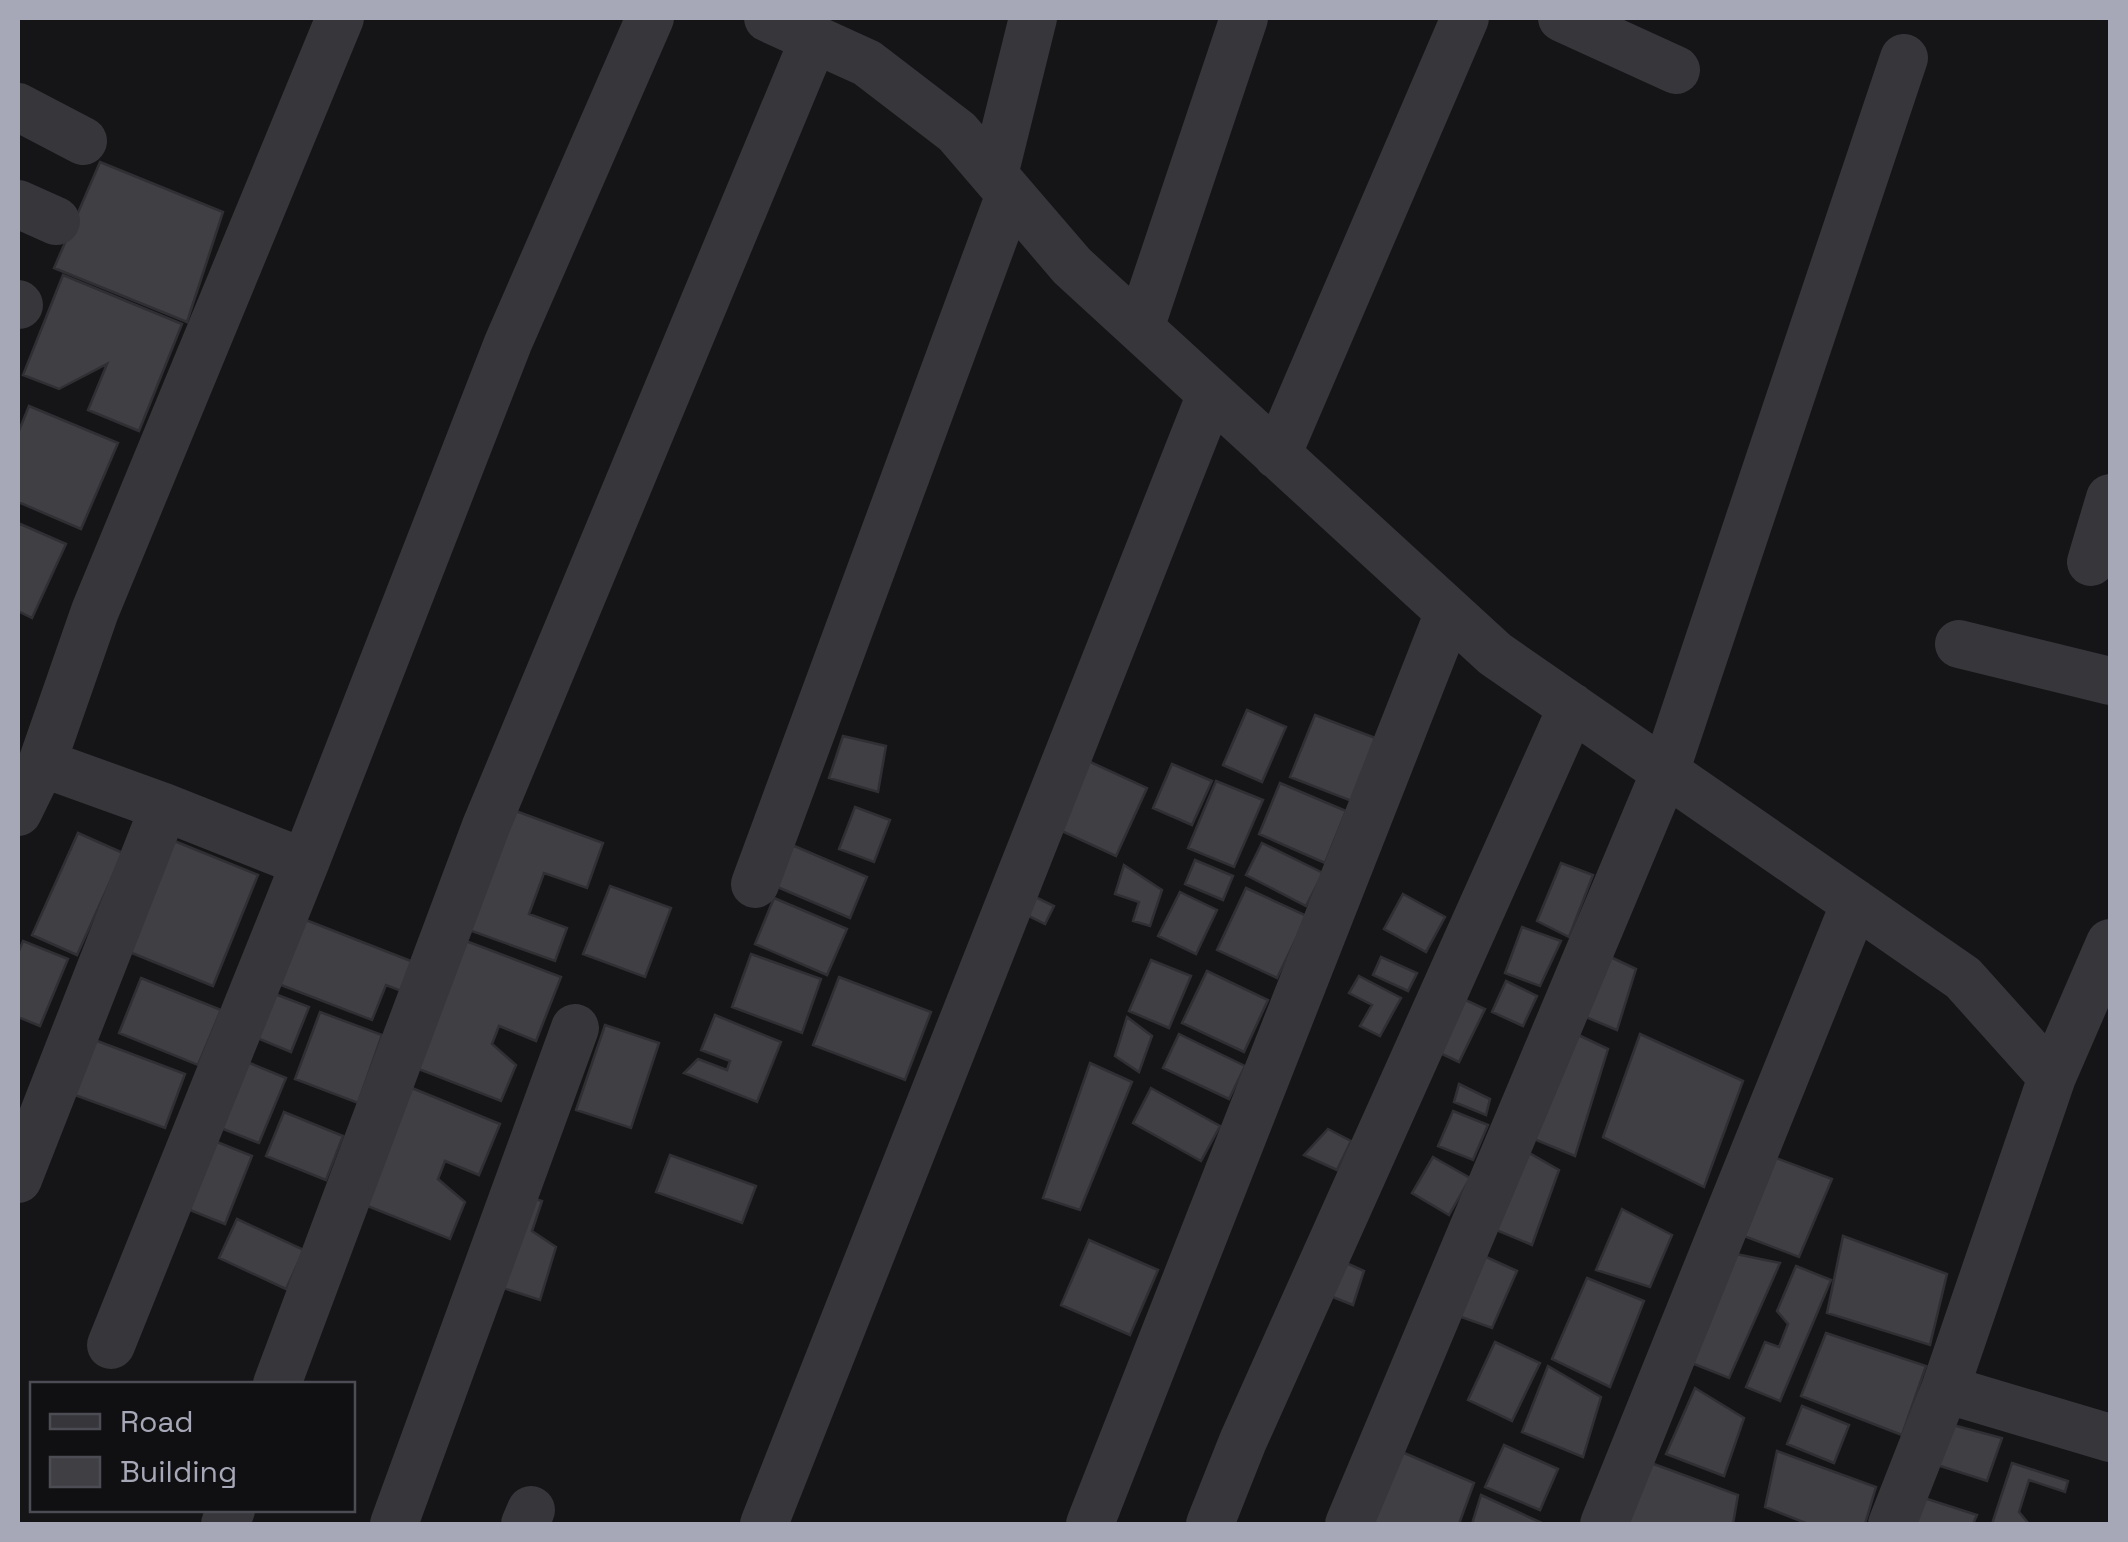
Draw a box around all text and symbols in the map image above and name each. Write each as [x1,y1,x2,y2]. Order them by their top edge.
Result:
legend [30,1382,355,1512]
text: Road [120,1402,194,1441]
text: Building [120,1452,237,1491]

